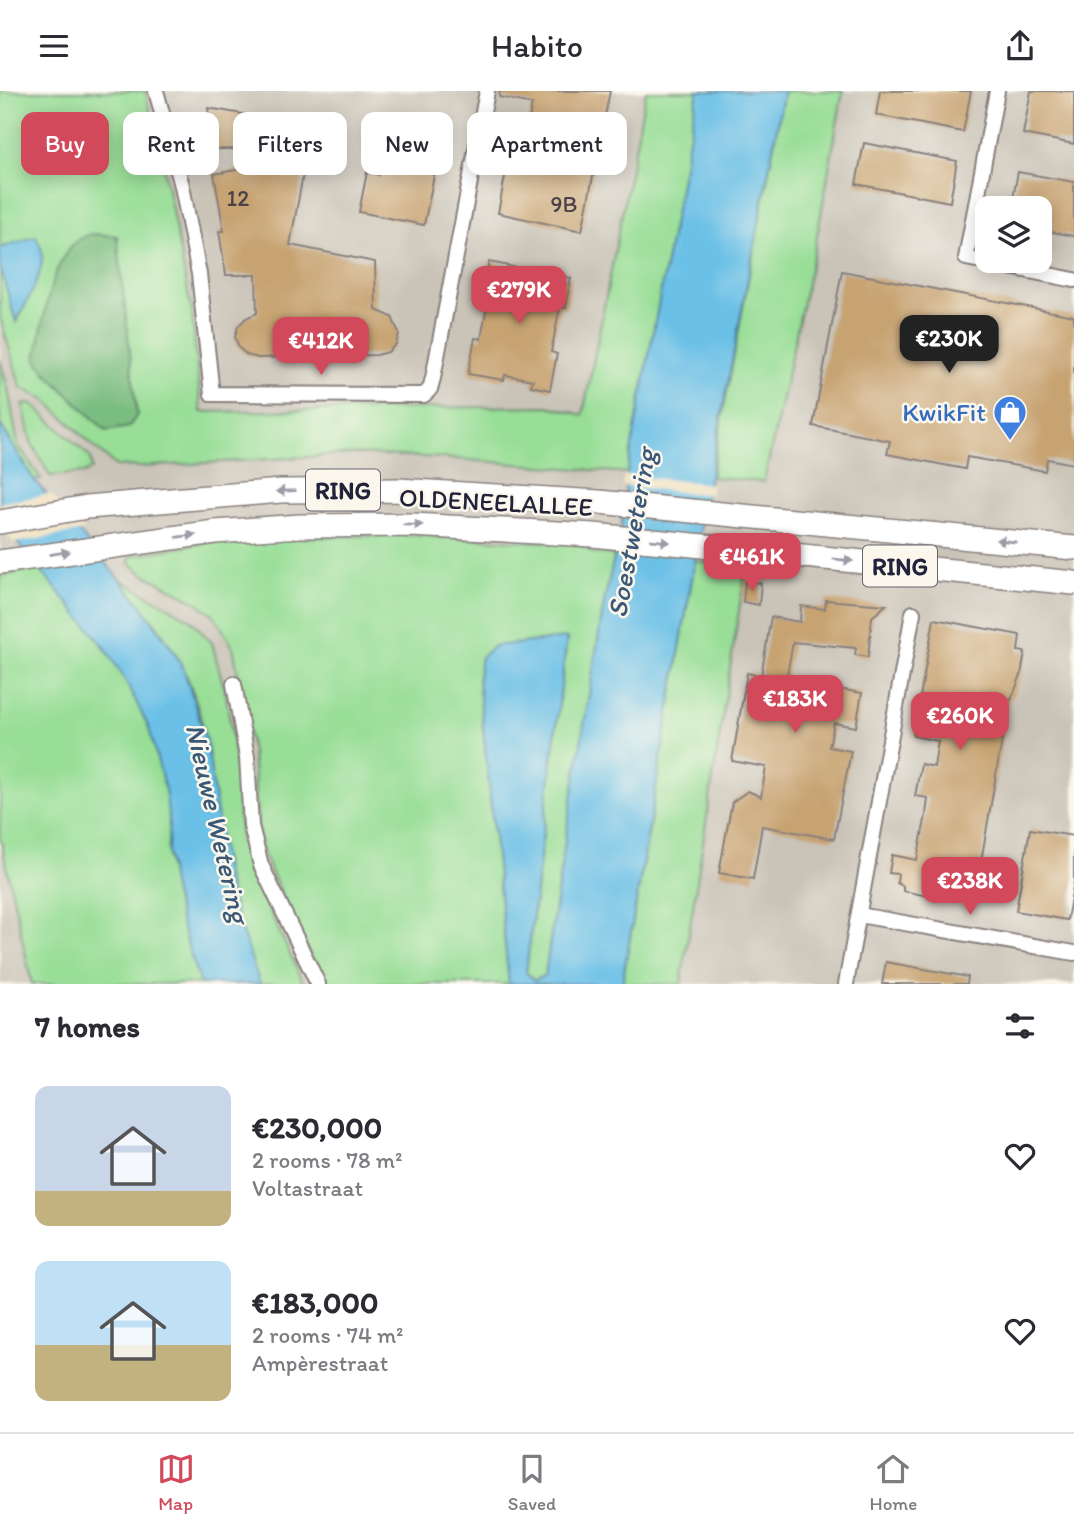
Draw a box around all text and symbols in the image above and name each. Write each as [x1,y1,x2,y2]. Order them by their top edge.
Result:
icon: menu [35,27,73,65]
text: Habito [491,27,583,65]
icon: share [1001,27,1039,65]
chip: Buy [21,112,109,175]
chip: Rent [123,112,219,175]
chip: Filters [233,112,347,175]
chip: New [361,112,453,175]
chip: Apartment [467,112,627,175]
house number: 12 [227,184,249,212]
house number: 9B [551,190,577,218]
map controls [975,196,1052,273]
button: layers [975,196,1052,273]
pin: €279K [470,267,568,326]
text: €279K [487,275,551,303]
pin: €230K [900,315,998,375]
pin: €412K [272,317,370,377]
text: €230K [916,324,982,352]
text: €412K [289,326,353,354]
shop icon: KwikFit [991,393,1029,442]
place label: KwikFit [902,396,986,428]
water label: Soestwetering [599,442,663,620]
road number: RING [306,469,380,511]
street label: OLDENEELALLEE [398,481,594,523]
one-way arrow [275,485,297,496]
one-way arrow [403,520,425,531]
one-way arrow [176,530,198,541]
pin: €461K [703,533,801,593]
one-way arrow [995,535,1017,546]
one-way arrow [649,536,671,547]
text: €461K [720,542,784,570]
road number: RING [863,545,937,587]
one-way arrow [49,547,71,558]
one-way arrow [832,555,854,566]
pin: €183K [746,675,844,735]
text: €183K [763,684,827,712]
pin: €260K [911,693,1009,752]
text: €260K [927,701,993,729]
water label: Nieuwe Wetering [179,720,258,929]
pin: €238K [921,857,1019,917]
text: €238K [937,866,1003,894]
icon: filters [1001,1007,1039,1045]
text: 7 homes [35,1008,140,1045]
text: €230,000 [252,1109,382,1146]
icon: home [91,1114,175,1198]
icon: heart [1001,1137,1039,1175]
text: 2 rooms · 78 m² [252,1146,402,1174]
text: Voltastraat [252,1174,363,1202]
text: €183,000 [252,1284,378,1321]
icon: home [91,1289,175,1373]
icon: heart [1001,1312,1039,1350]
text: 2 rooms · 74 m² [252,1321,404,1349]
text: Ampèrestraat [252,1349,388,1377]
tab: Map [157,1450,195,1515]
tab: Saved [508,1450,556,1515]
tab: Home [869,1450,917,1515]

